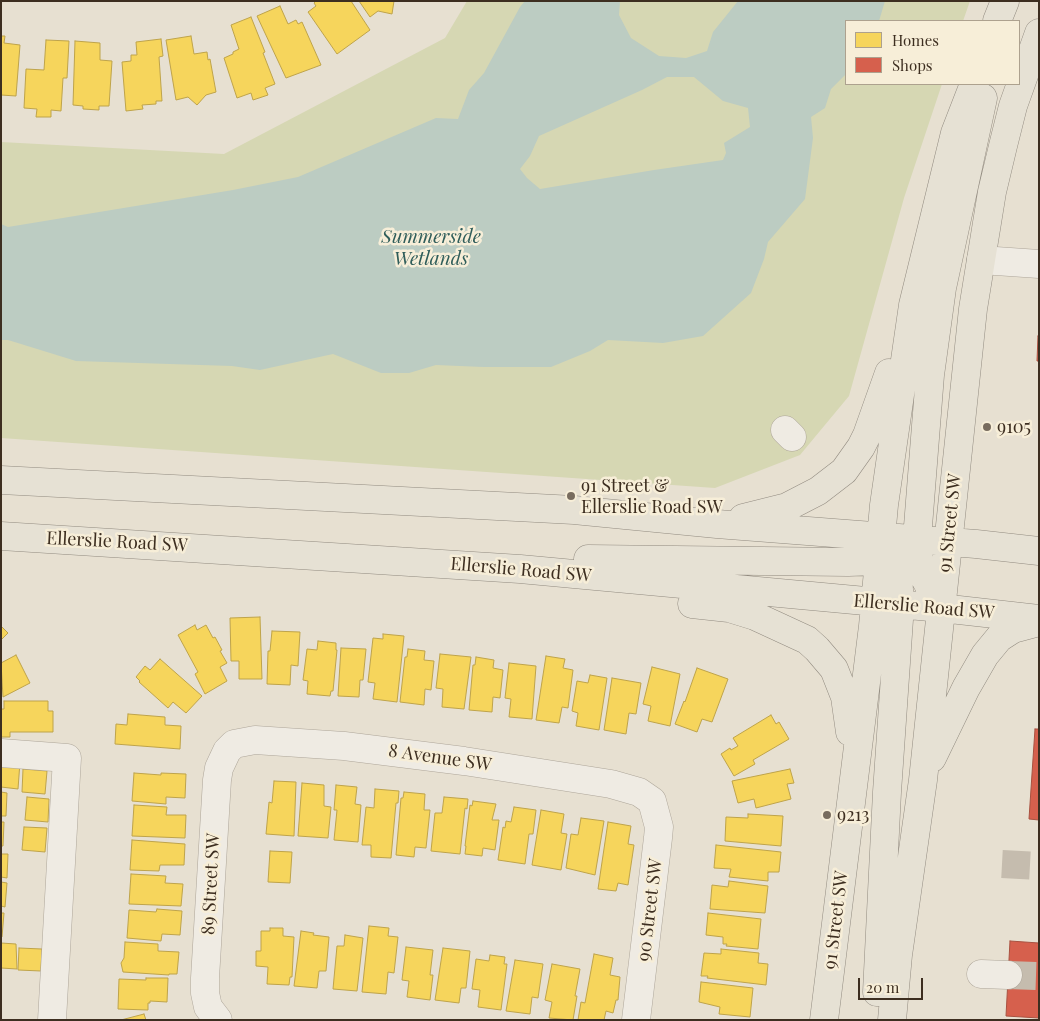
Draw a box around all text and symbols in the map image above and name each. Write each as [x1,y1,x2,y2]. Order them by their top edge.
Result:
legend [845,20,1020,85]
text: Homes [892,30,939,50]
text: Shops [892,55,933,75]
water label: Summerside Wetlands [381,226,481,270]
place label: 9105 [997,416,1031,438]
marker: 9105 [981,421,993,433]
street label: 91 Street SW [934,473,966,573]
place label: 91 Street & Ellerslie Road SW [581,475,723,518]
marker: 91 Street & Ellerslie Road SW [565,490,577,502]
street label: Ellerslie Road SW [46,528,188,556]
street label: Ellerslie Road SW [449,553,593,587]
street label: Ellerslie Road SW [852,590,996,624]
street label: 8 Avenue SW [387,740,493,776]
place label: 9213 [837,804,869,826]
marker: 9213 [821,809,833,821]
street label: 89 Street SW [198,833,224,935]
street label: 90 Street SW [633,857,667,963]
street label: 91 Street SW [819,869,853,971]
scale bar [860,968,925,1000]
text: 20 m [866,977,899,997]

